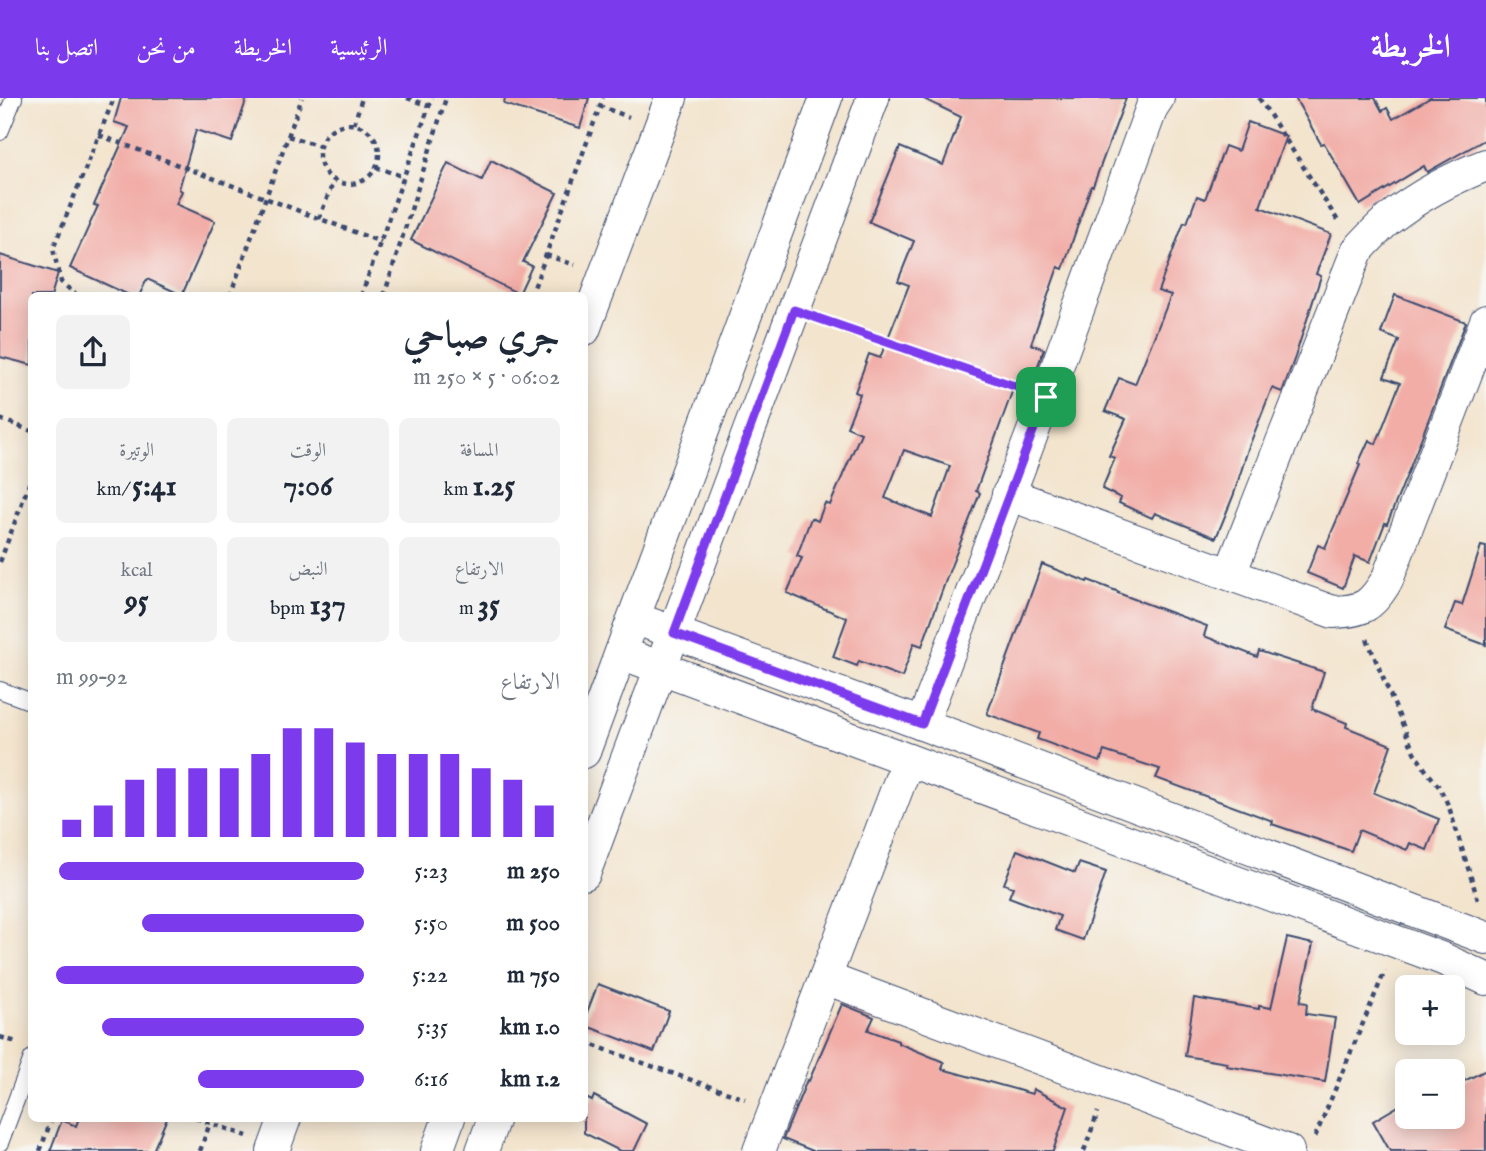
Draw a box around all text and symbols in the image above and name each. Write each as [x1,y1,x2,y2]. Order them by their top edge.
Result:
text: الخريطة [1371,27,1451,69]
text: اتصل بنا [35,33,98,64]
text: من نحن [136,33,196,64]
text: الخريطة [234,33,292,64]
text: الرئيسية [330,33,388,64]
text: جري صباحي [403,313,560,361]
button: share [56,315,130,389]
text: 06:02 · 5 × 250 m [413,363,560,392]
pin [1016,367,1076,427]
icon: arrive [1027,378,1065,416]
text: الوتيرة [119,439,154,463]
text: الوقت [290,439,326,463]
text: المسافة [460,439,499,463]
text: 5:41 [132,468,177,506]
text: 7:06 [283,468,333,506]
text: 1.25 [473,468,515,506]
text: /km [97,478,132,502]
text: km [444,478,473,502]
text: النبض [288,558,328,582]
text: الارتفاع [455,558,504,582]
text: kcal [121,559,153,583]
text: 95 [125,583,149,621]
text: 137 [309,587,346,625]
text: 35 [478,587,500,625]
text: bpm [270,597,309,621]
text: m [459,597,478,621]
text: 92–99 m [56,663,127,692]
text: الارتفاع [500,668,560,697]
text: 5:23 [414,857,448,886]
text: 250 m [507,857,560,886]
text: 5:50 [414,909,448,938]
text: 500 m [506,909,560,938]
text: 5:22 [412,961,448,990]
text: 750 m [507,961,560,990]
map controls [1395,975,1465,1129]
button: + [1395,975,1465,1045]
text: 5:35 [417,1013,448,1042]
text: 1.0 km [500,1013,560,1042]
button: − [1395,1059,1465,1129]
text: 6:16 [414,1065,448,1094]
text: 1.2 km [501,1065,560,1094]

